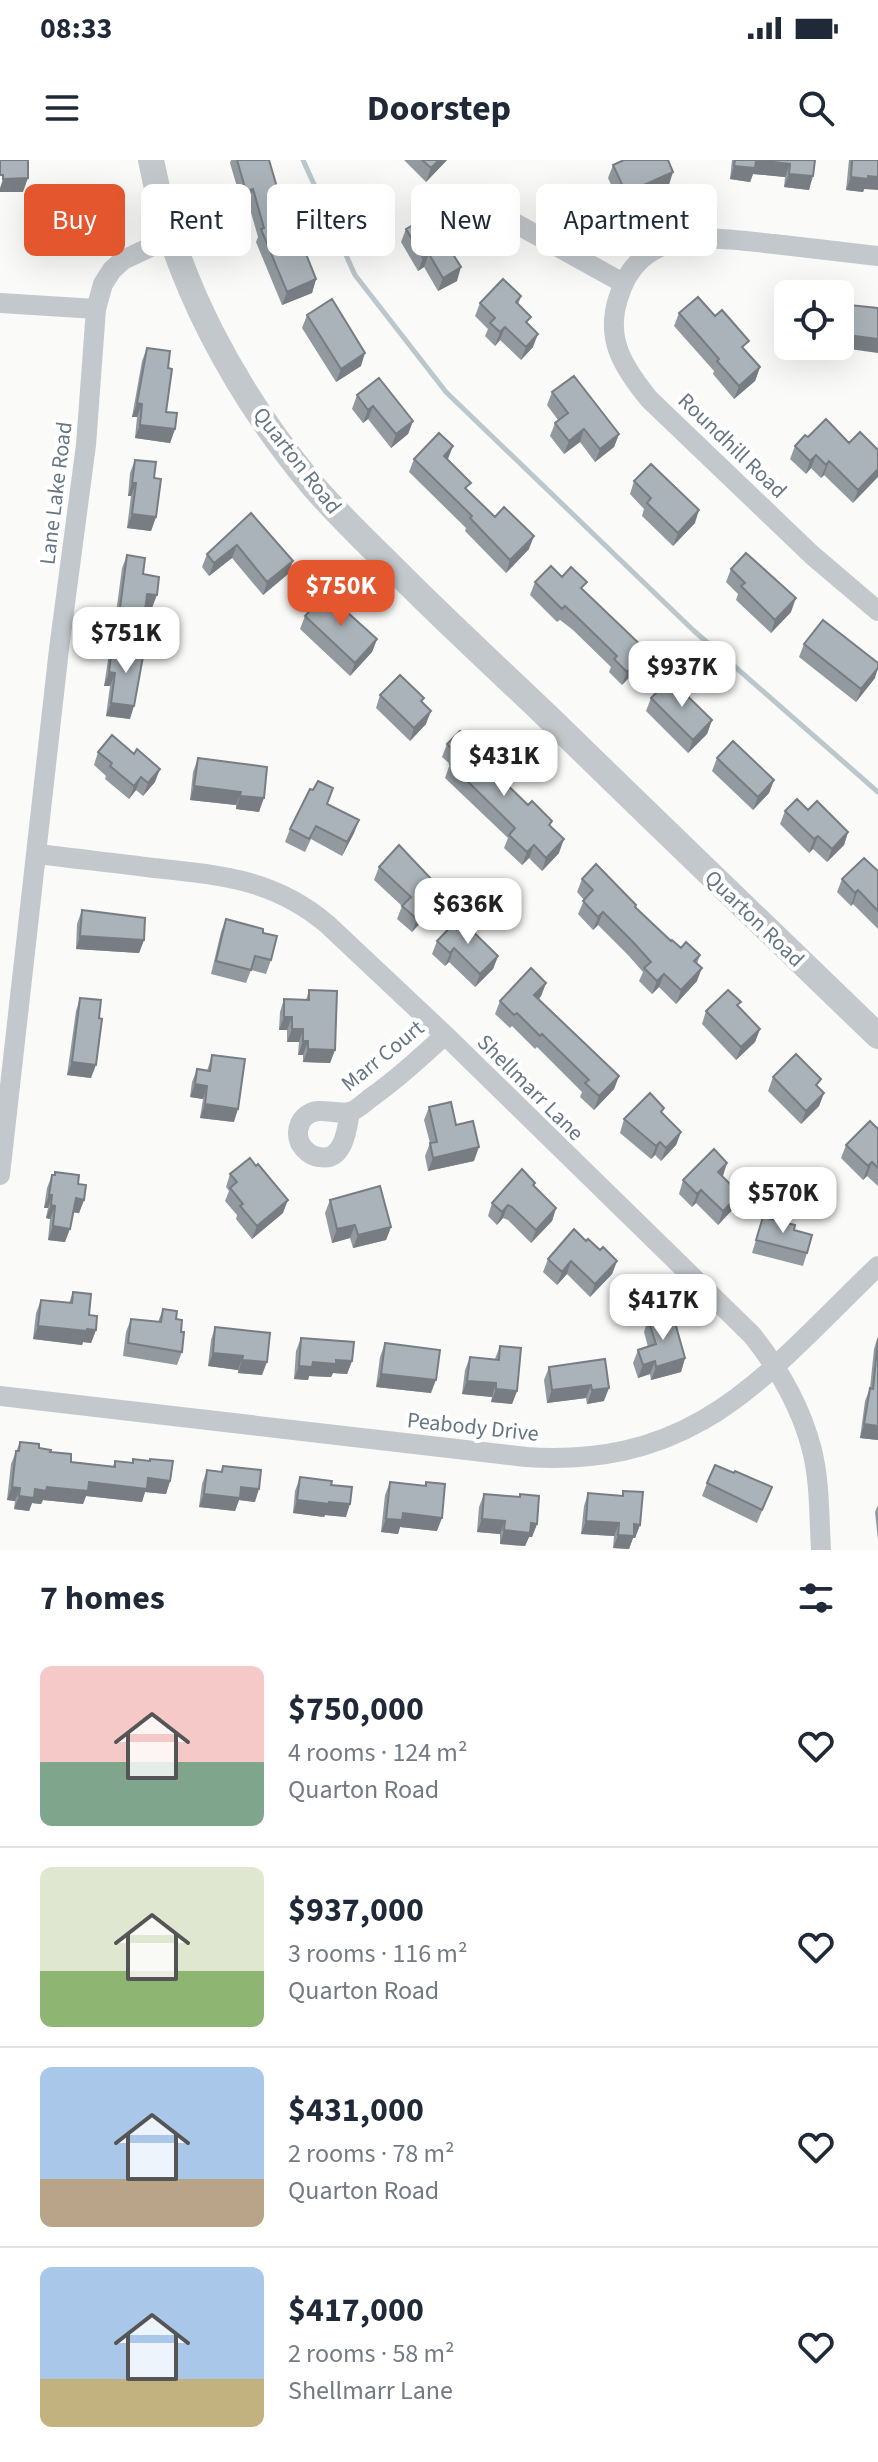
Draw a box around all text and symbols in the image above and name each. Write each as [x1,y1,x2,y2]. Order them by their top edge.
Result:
text: 08:33 [40,7,112,50]
text: Doorstep [367,83,511,134]
icon: menu [40,86,84,130]
icon: search [794,86,838,130]
chip: Buy [24,184,125,256]
chip: Rent [141,184,251,256]
chip: Filters [267,184,395,256]
chip: New [411,184,520,256]
chip: Apartment [536,184,717,256]
map controls [774,280,854,360]
button: locate [774,280,854,360]
street label: Roundhill Road [671,385,794,506]
street label: Quarton Road [245,400,349,521]
street label: Lane Lake Road [31,420,81,567]
pin: $750K [285,560,397,628]
text: $750K [306,567,376,604]
pin: $751K [70,607,182,675]
text: $751K [91,614,161,651]
pin: $937K [626,641,738,709]
text: $937K [647,648,717,685]
pin: $431K [448,730,560,798]
text: $431K [469,737,539,774]
street label: Quarton Road [697,863,811,975]
pin: $636K [412,878,524,946]
text: $636K [433,885,503,922]
street label: Marr Court [334,1012,431,1099]
street label: Shellmarr Lane [470,1027,591,1148]
pin: $570K [727,1167,839,1235]
text: $570K [748,1174,818,1211]
pin: $417K [607,1274,719,1342]
text: $417K [628,1281,698,1318]
street label: Peabody Drive [405,1404,540,1450]
text: 7 homes [40,1574,165,1623]
icon: filters [794,1576,838,1620]
text: $750,000 [288,1685,424,1734]
icon: home [104,1698,200,1794]
icon: heart [794,1724,838,1768]
text: 4 rooms · 124 m² [288,1734,467,1771]
text: Quarton Road [288,1771,439,1808]
text: $937,000 [288,1886,424,1935]
icon: home [104,1899,200,1995]
icon: heart [794,1925,838,1969]
text: 3 rooms · 116 m² [288,1935,467,1972]
text: Quarton Road [288,1972,439,2009]
text: $431,000 [288,2086,424,2135]
icon: home [104,2099,200,2195]
icon: heart [794,2125,838,2169]
text: 2 rooms · 78 m² [288,2135,455,2172]
text: Quarton Road [288,2172,439,2209]
text: $417,000 [288,2286,424,2335]
icon: home [104,2299,200,2395]
icon: heart [794,2325,838,2369]
text: 2 rooms · 58 m² [288,2335,455,2372]
text: Shellmarr Lane [288,2372,453,2409]

